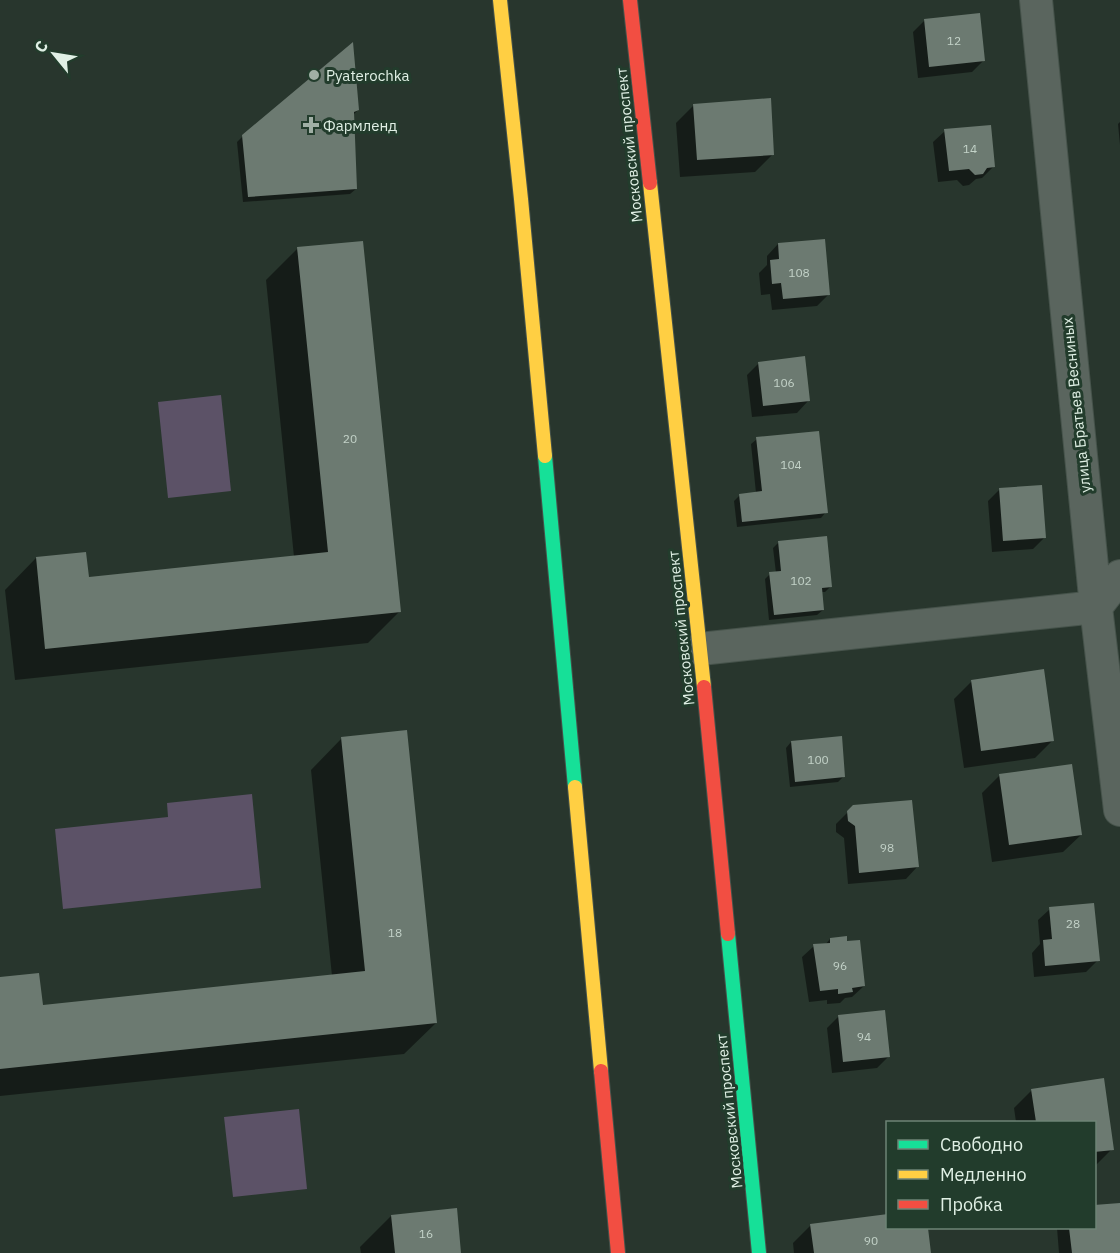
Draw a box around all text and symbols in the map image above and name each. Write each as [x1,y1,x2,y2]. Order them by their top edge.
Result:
north arrow [24,24,84,84]
house number: 12 [947,33,961,48]
text: С [30,37,52,56]
place label: Pyaterochka [326,66,410,85]
street label: Московский проспект [611,67,647,223]
marker: Pyaterochka [307,68,321,82]
place label: Фармленд [323,116,397,135]
marker: Фармленд [304,118,318,132]
house number: 14 [963,141,977,156]
house number: 108 [788,265,810,280]
street label: улица Братьев Весниных [1057,316,1095,494]
house number: 106 [773,375,795,390]
house number: 20 [343,431,357,446]
house number: 104 [780,457,802,472]
street label: Московский проспект [663,550,699,706]
house number: 102 [790,573,812,588]
house number: 100 [807,752,829,767]
house number: 98 [880,840,894,855]
house number: 28 [1066,916,1080,931]
house number: 18 [388,925,402,940]
house number: 96 [833,958,847,973]
house number: 94 [857,1029,871,1044]
street label: Московский проспект [711,1033,747,1189]
legend [886,1121,1096,1229]
text: Свободно [940,1133,1023,1156]
text: Медленно [940,1163,1027,1186]
text: Пробка [940,1193,1003,1216]
house number: 16 [419,1226,433,1241]
house number: 90 [864,1233,878,1248]

